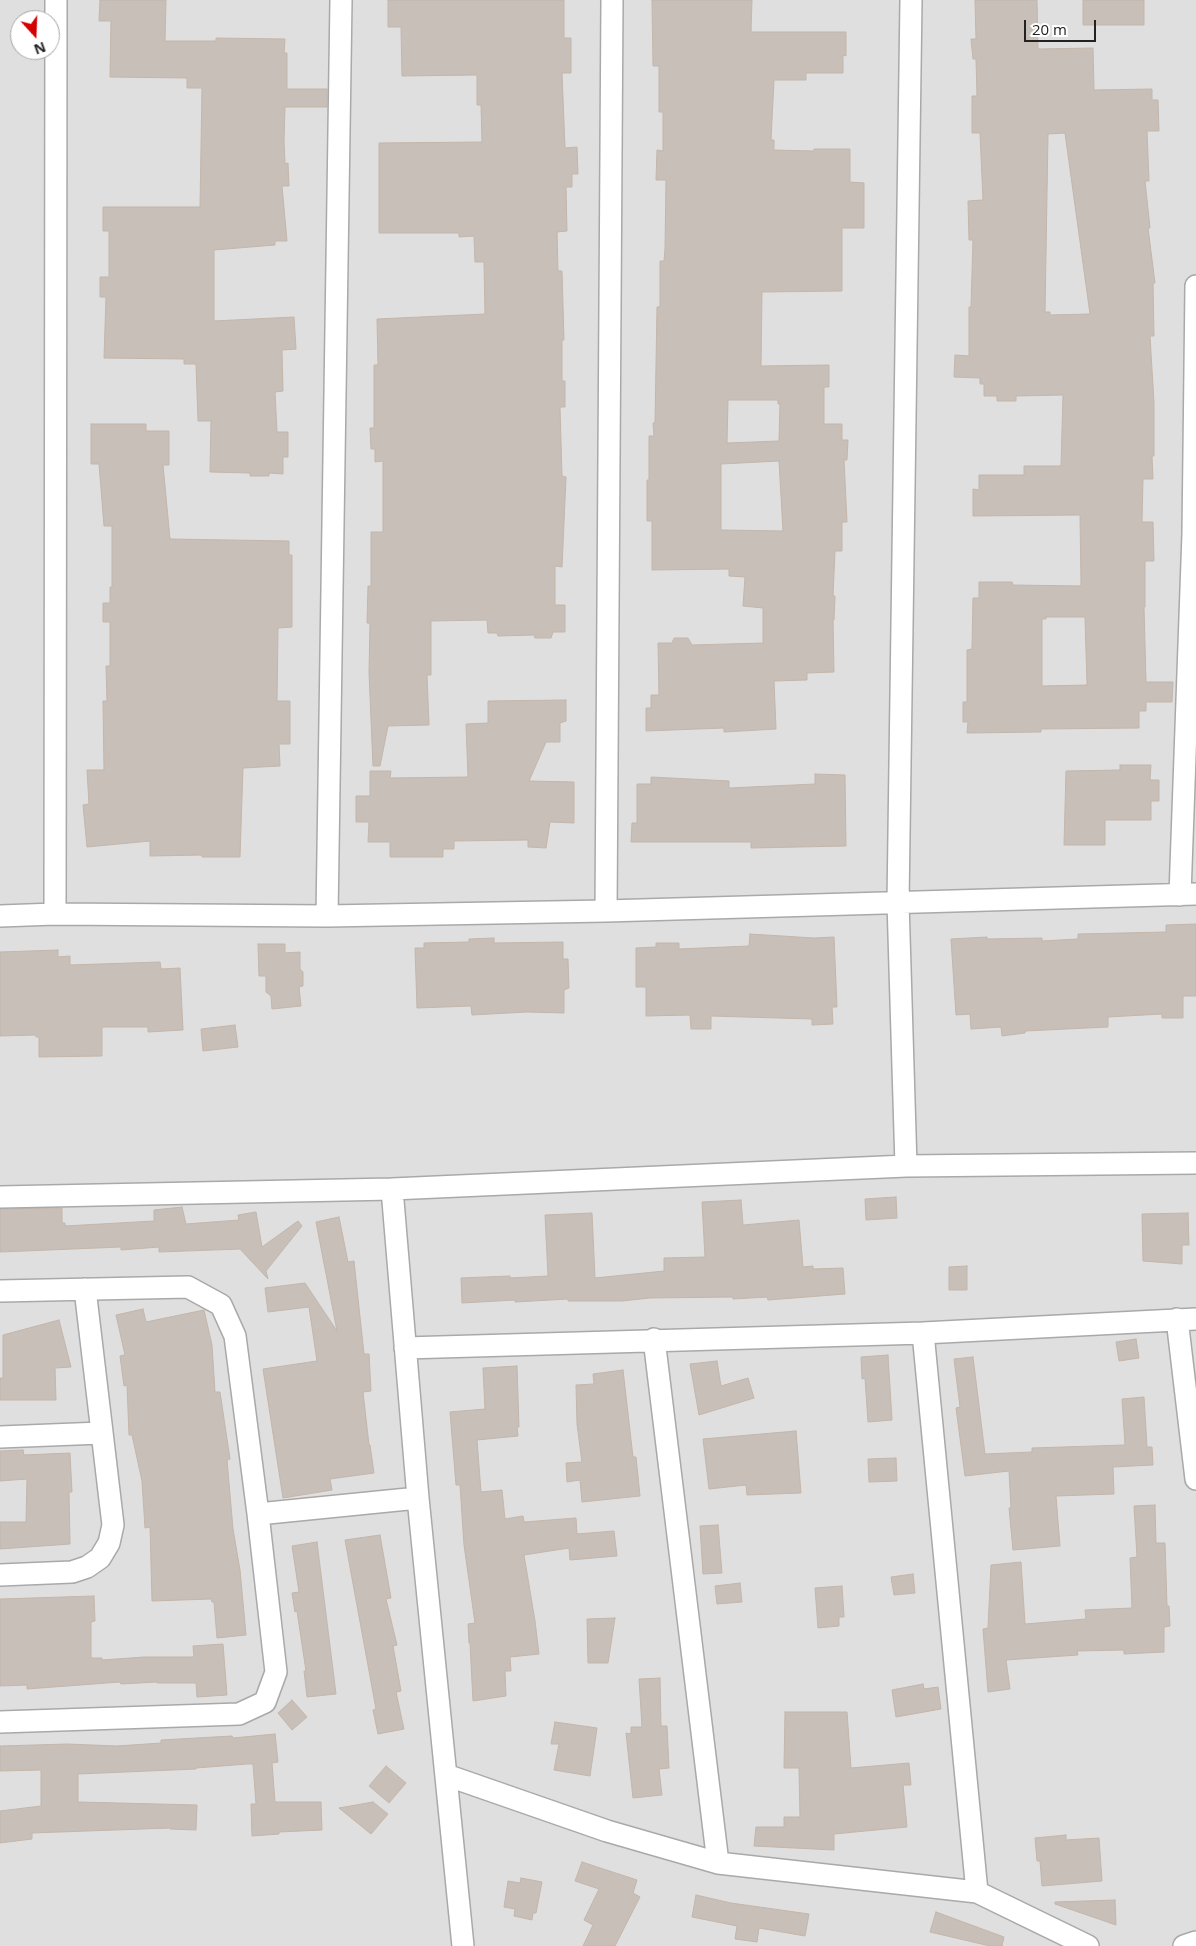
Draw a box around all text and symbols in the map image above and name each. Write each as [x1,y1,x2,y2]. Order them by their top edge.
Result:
north arrow [10,10,60,60]
scale bar [1026,10,1098,42]
text: 20 m [1032,19,1067,39]
text: N [31,38,49,59]

